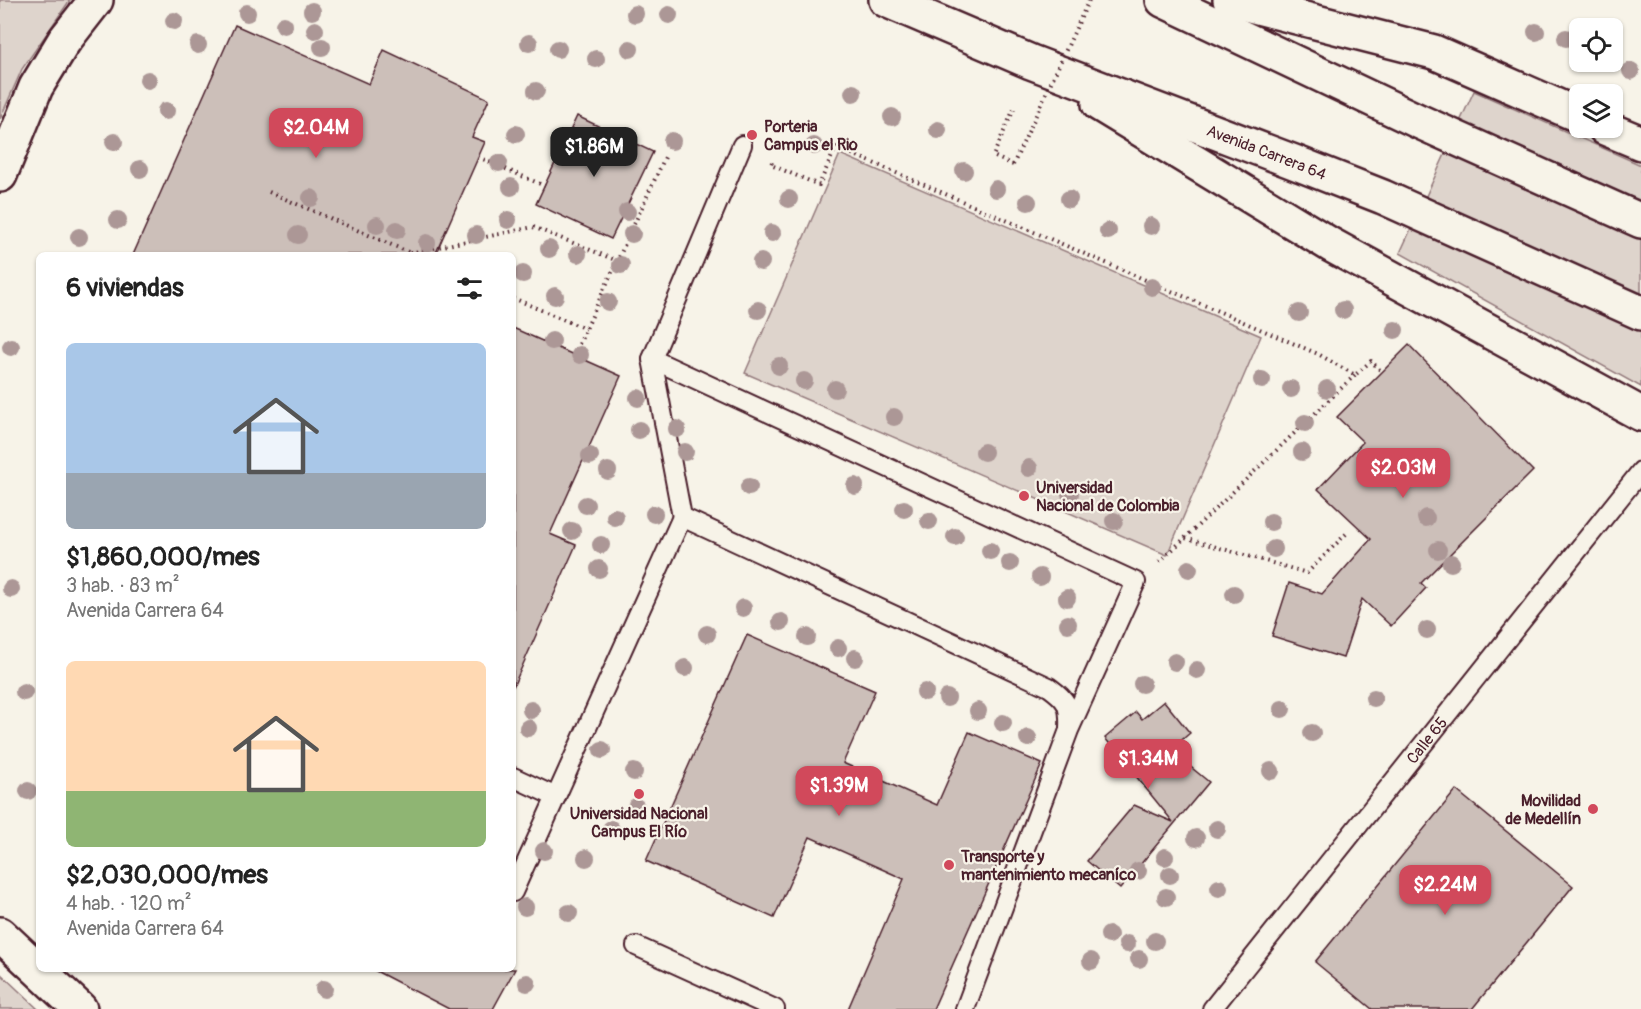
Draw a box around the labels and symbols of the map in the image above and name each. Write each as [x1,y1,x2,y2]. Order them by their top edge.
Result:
pin: $2.04M [267,108,365,159]
place label: Porteria Campus el Rio [764,117,858,155]
street label: Avenida Carrera 64 [1204,121,1329,185]
pin: $1.86M [545,127,643,178]
marker: Porteria Campus el Rio [745,128,759,142]
pin: $2.03M [1354,448,1452,499]
place label: Universidad Nacional de Colombia [1036,478,1180,516]
marker: Universidad Nacional de Colombia [1017,489,1031,503]
street label: Calle 65 [1402,713,1452,768]
pin: $1.34M [1099,739,1197,790]
pin: $1.39M [790,766,888,817]
marker: Universidad Nacional Campus El Río [632,787,646,801]
place label: Movilidad de Medellín [1505,791,1581,829]
marker: Movilidad de Medellín [1586,802,1600,816]
place label: Universidad Nacional Campus El Río [570,804,708,842]
place label: Transporte y mantenimiento mecaníco [960,847,1136,885]
marker: Transporte y mantenimiento mecaníco [942,858,956,872]
pin: $2.24M [1396,865,1494,916]

